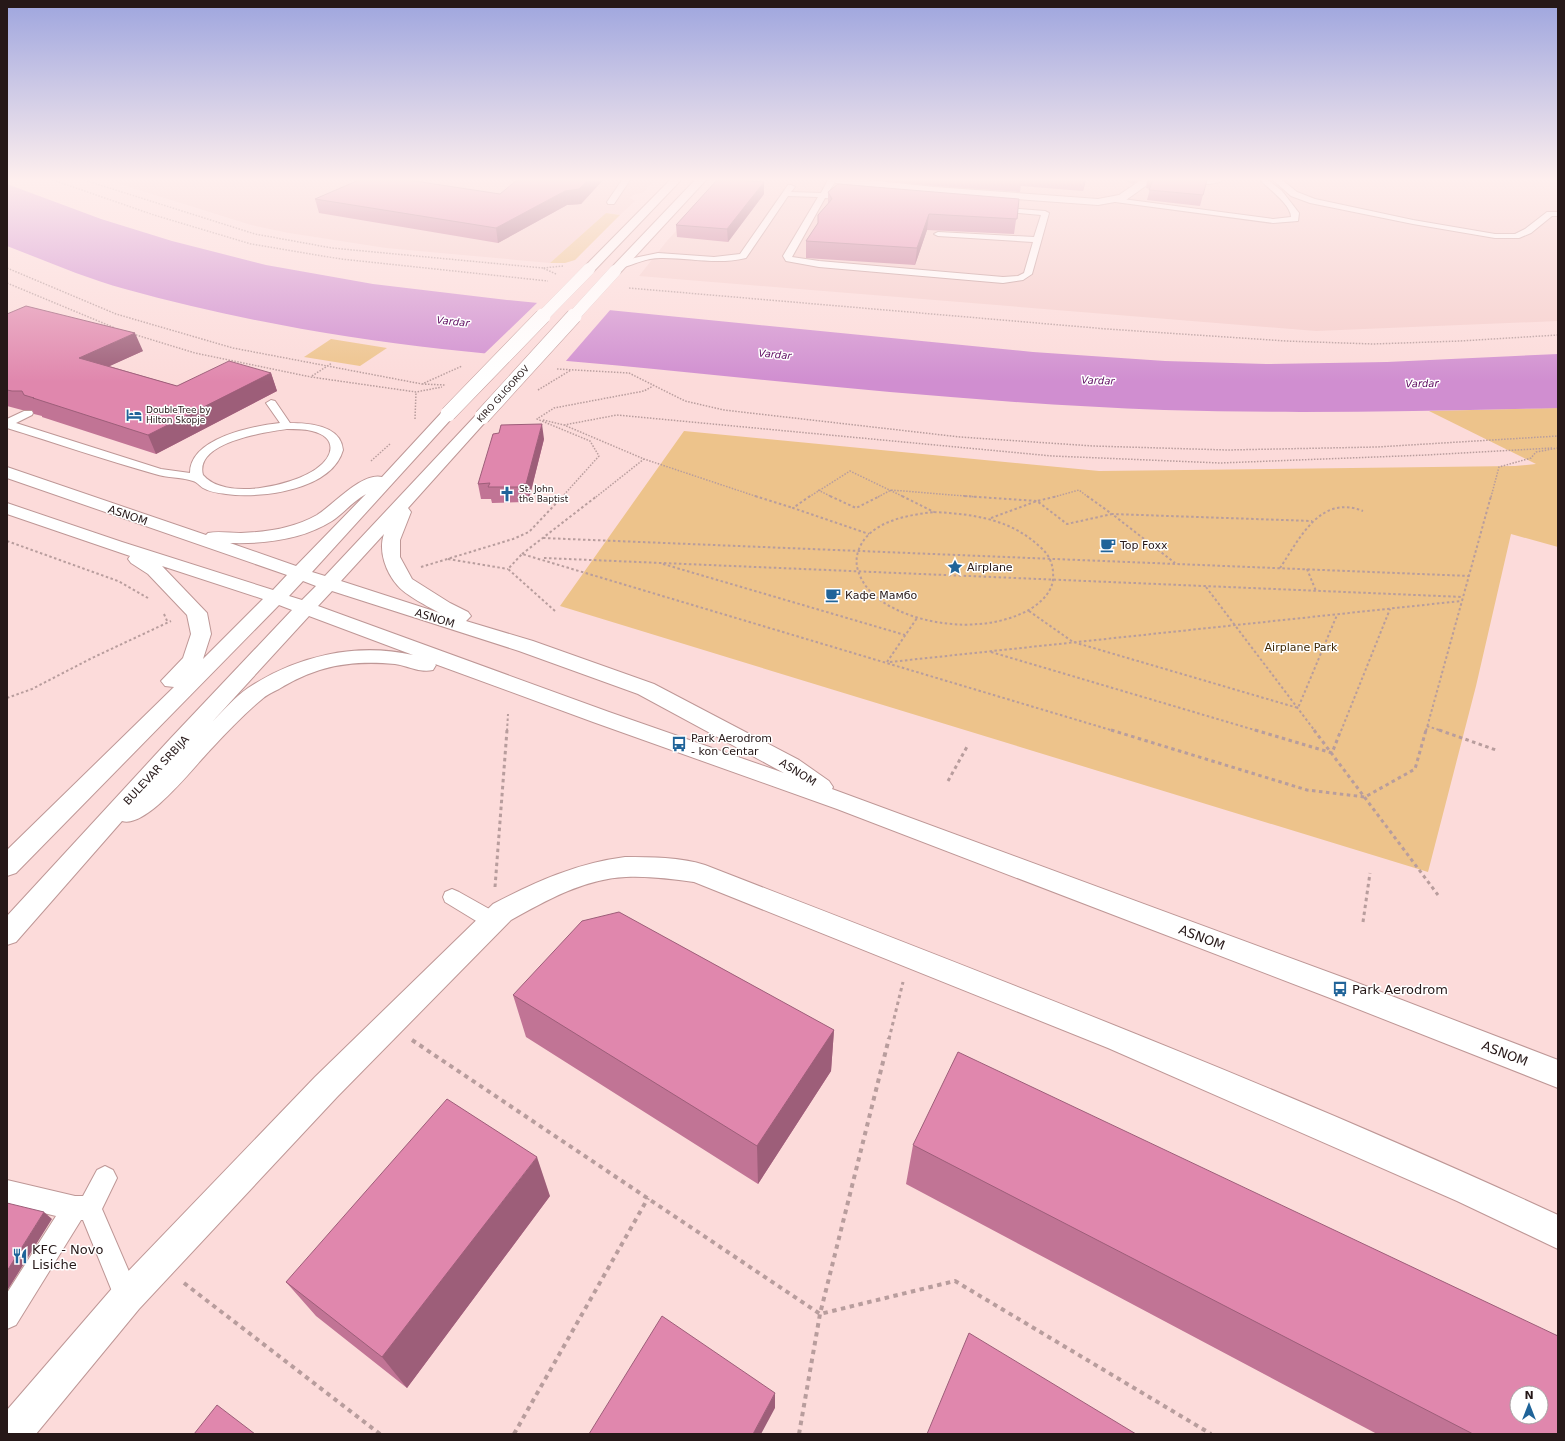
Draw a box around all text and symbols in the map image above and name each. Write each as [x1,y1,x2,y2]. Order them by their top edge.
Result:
water label: Vardar [436,314,471,329]
water label: Vardar [758,348,793,361]
street label: KIRO GLIGOROV [475,363,532,424]
water label: Vardar [1081,374,1116,387]
water label: Vardar [1405,378,1440,389]
place label: DoubleTree by Hilton Skopje [146,405,211,425]
hotel icon: DoubleTree by Hilton Skopje [125,406,143,424]
place label: St. John the Baptist [519,484,569,504]
church icon: St. John the Baptist [498,485,516,503]
street label: ASNOM [106,503,149,528]
cafe icon: Top Foxx [1099,536,1117,554]
place label: Top Foxx [1119,539,1168,552]
place icon: Airplane [946,558,964,576]
place label: Airplane [967,561,1013,574]
cafe icon: Кафе Мамбо [824,586,842,604]
place label: Кафе Мамбо [845,589,918,602]
street label: ASNOM [413,606,456,631]
park label: Airplane Park [1265,641,1338,654]
place label: Park Aerodrom - kon Centar [691,732,772,758]
street label: BULEVAR SRBIJA [121,733,192,808]
bus stop icon: Park Aerodrom - kon Centar [670,735,688,753]
street label: ASNOM [777,756,819,789]
street label: ASNOM [1177,922,1227,953]
bus stop icon: Park Aerodrom [1331,980,1349,998]
place label: Park Aerodrom [1352,982,1448,997]
street label: ASNOM [1480,1038,1530,1069]
place label: KFC - Novo Lisiche [32,1242,103,1272]
restaurant icon: KFC - Novo Lisiche [11,1247,29,1265]
north arrow [1509,1385,1549,1425]
text: N [1524,1389,1534,1402]

